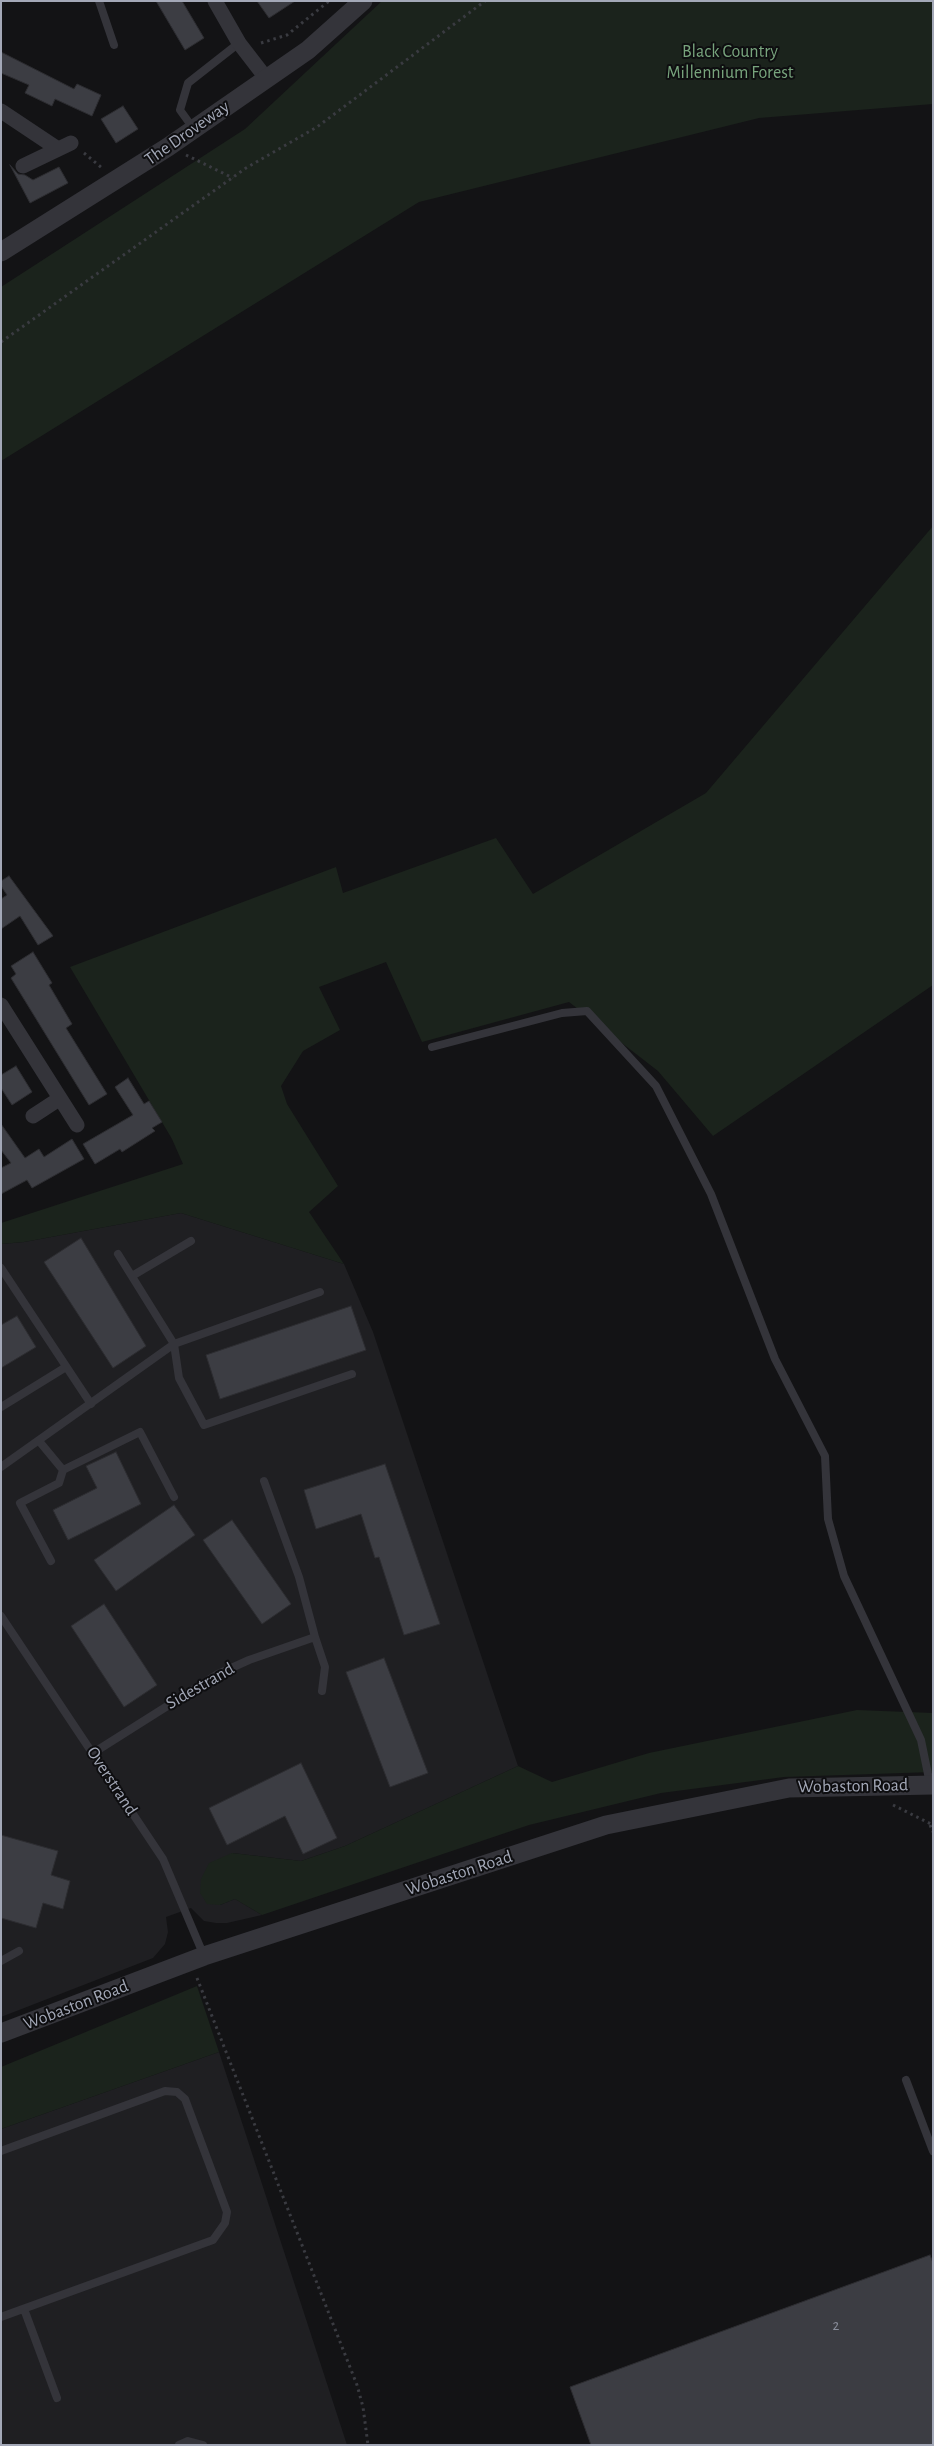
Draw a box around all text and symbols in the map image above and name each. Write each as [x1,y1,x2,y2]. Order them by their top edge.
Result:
park label: Black Country Millennium Forest [666,41,794,84]
street label: The Droveway [140,96,234,170]
street label: Sidestrand [162,1658,238,1714]
street label: Overstrand [82,1743,142,1819]
street label: Wobaston Road [798,1774,908,1798]
street label: Wobaston Road [403,1846,515,1900]
street label: Wobaston Road [21,1975,131,2035]
house number: 2 [833,2316,839,2334]

